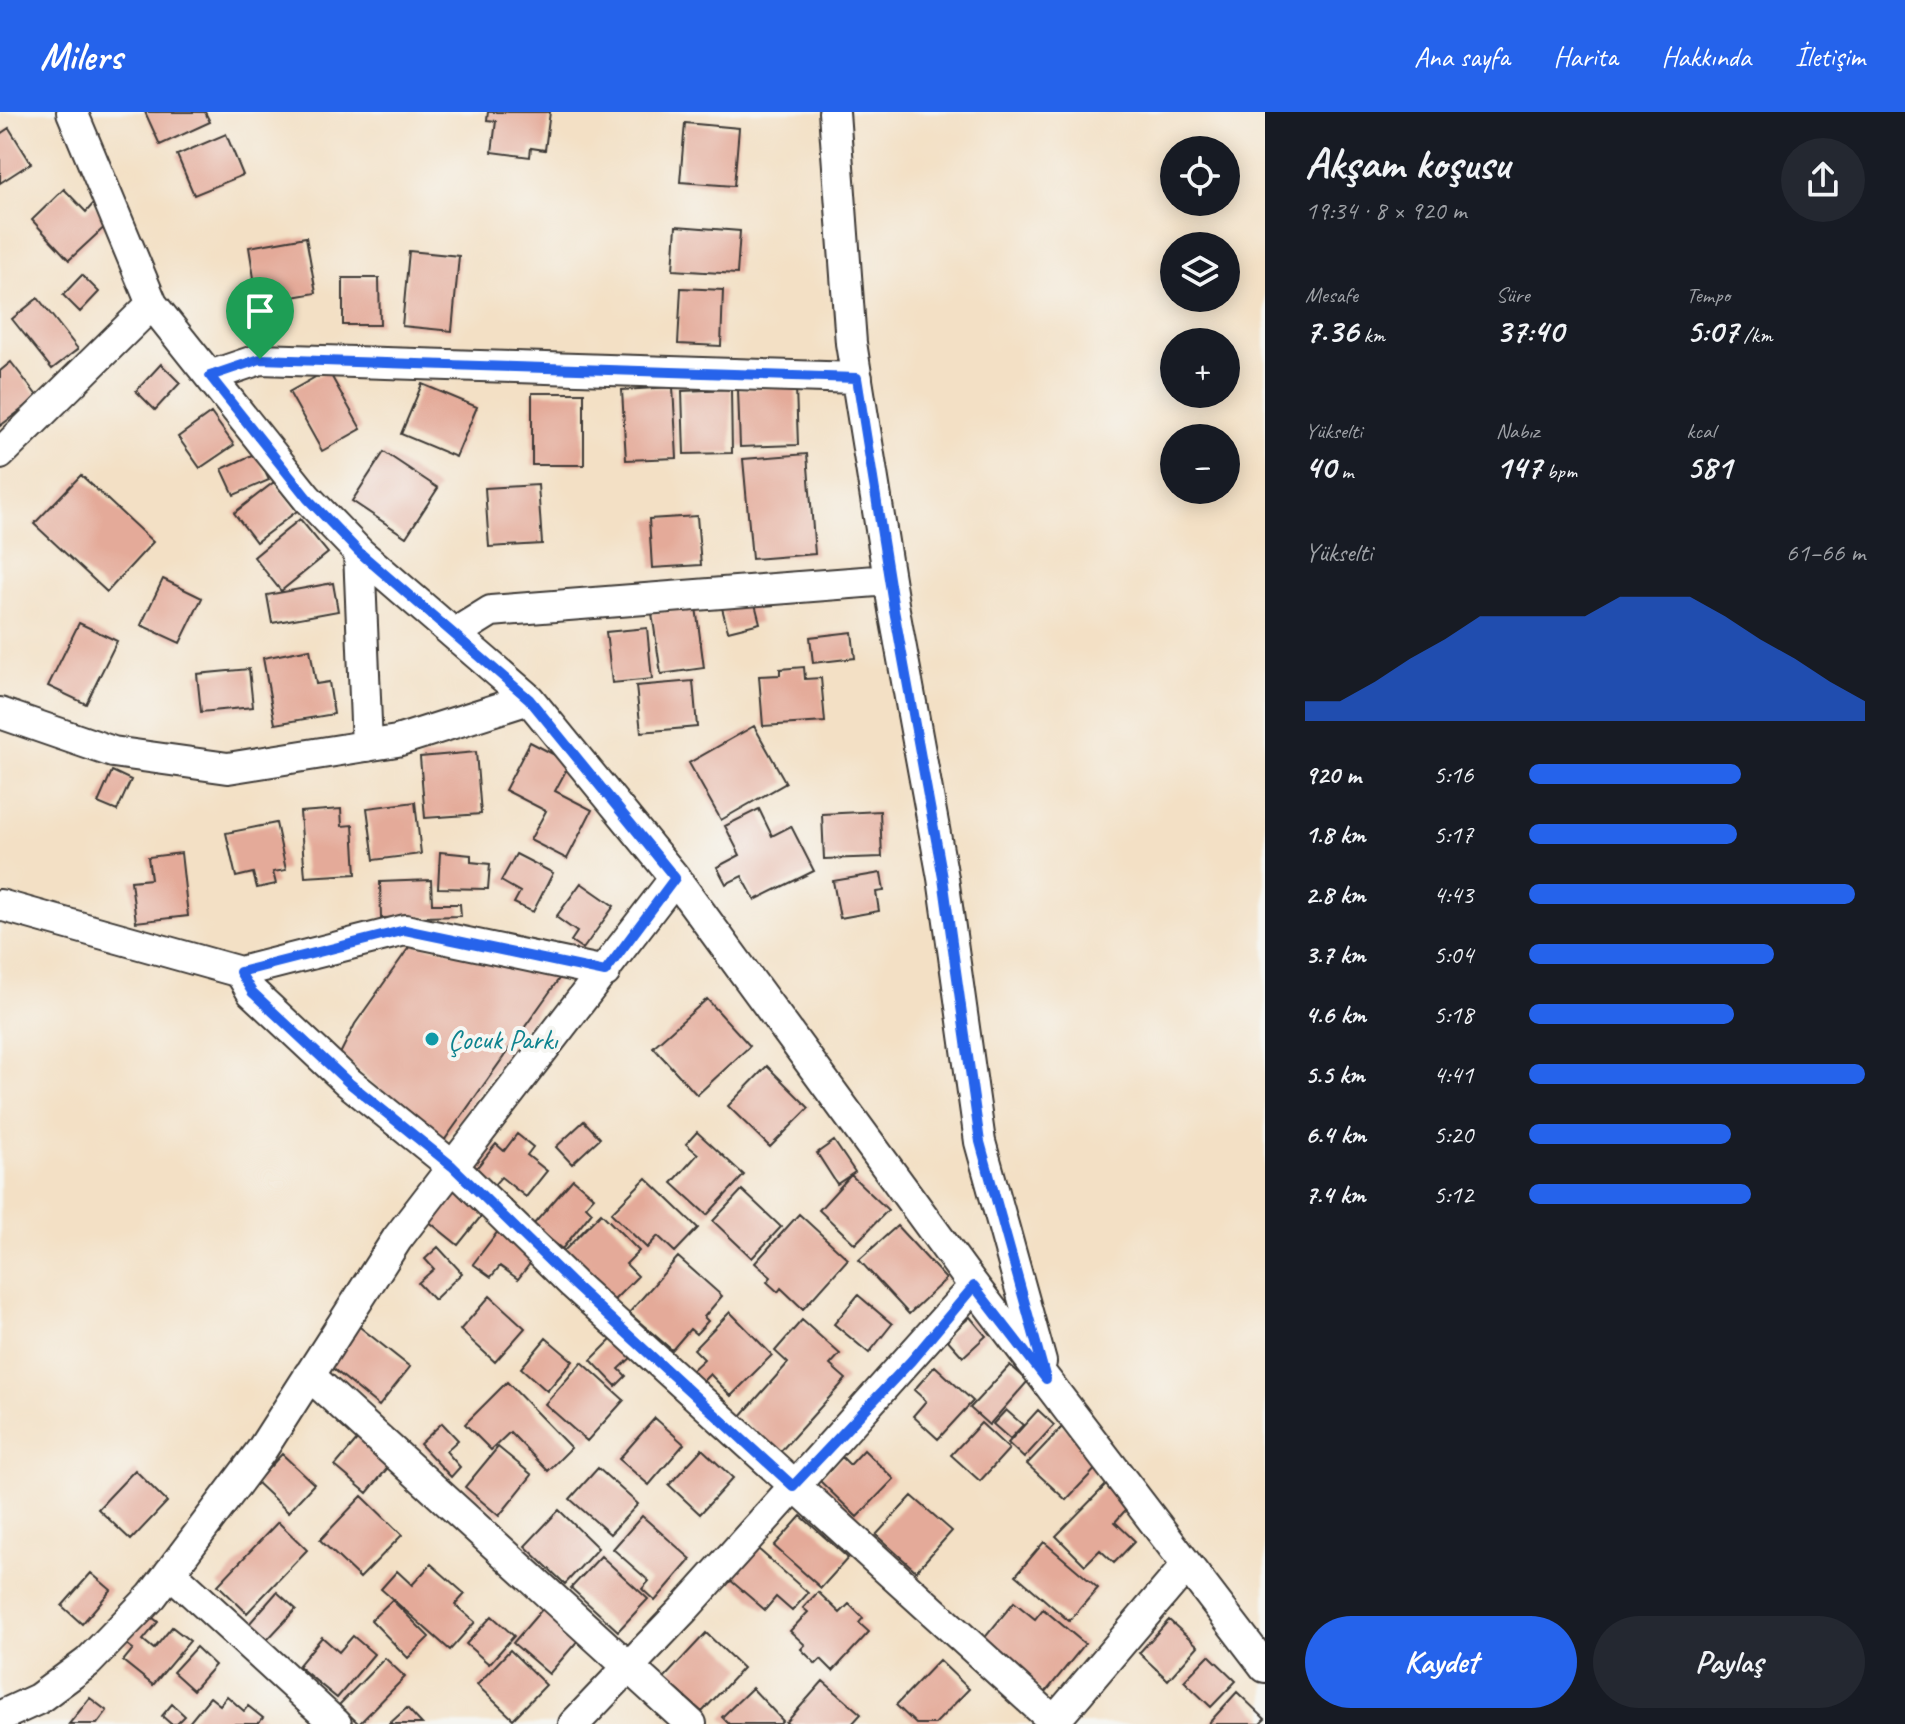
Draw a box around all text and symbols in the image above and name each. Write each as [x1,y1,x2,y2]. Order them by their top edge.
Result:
text: Milers [40,33,122,80]
text: Ana sayfa [1414,39,1509,74]
text: Harita [1553,39,1617,74]
text: Hakkında [1661,39,1751,74]
text: İletişim [1795,39,1865,74]
map controls [1160,136,1240,504]
button: locate [1160,136,1240,216]
text: Akşam koşusu [1305,136,1510,191]
button: share [1781,138,1865,222]
text: 19:34 · 8 × 920 m [1305,194,1466,227]
button: layers [1160,232,1240,312]
pin [226,277,294,359]
text: Mesafe [1305,281,1358,309]
text: Süre [1496,281,1530,309]
text: Tempo [1686,281,1730,309]
icon: arrive [238,289,282,333]
text: 7.36 [1305,309,1358,352]
text: 37:40 [1496,309,1563,352]
text: 5:07 [1686,309,1738,352]
text: km [1358,321,1385,349]
text: /km [1738,321,1772,349]
button: + [1160,328,1240,408]
text: Yükselti [1305,417,1362,445]
text: Nabız [1496,417,1539,445]
text: kcal [1686,417,1715,445]
button: − [1160,424,1240,504]
text: 40 [1305,445,1336,488]
text: 147 [1496,445,1541,488]
text: 581 [1686,445,1732,488]
text: m [1336,457,1353,485]
text: bpm [1541,457,1577,485]
text: Yükselti [1305,536,1372,569]
text: 61–66 m [1786,536,1865,569]
text: 920 m [1305,758,1361,791]
text: 5:16 [1433,758,1473,791]
text: 1.8 km [1305,818,1365,851]
text: 5:17 [1433,818,1473,851]
text: 2.8 km [1305,878,1365,911]
text: 4:43 [1433,878,1473,911]
text: 3.7 km [1305,938,1365,971]
text: 5:04 [1433,938,1473,971]
text: 4.6 km [1305,998,1366,1031]
text: 5:18 [1433,998,1473,1031]
place label: Çocuk Parkı [448,1022,559,1058]
marker: Çocuk Parkı [423,1030,441,1048]
text: 5.5 km [1305,1058,1365,1091]
text: 4:41 [1433,1058,1473,1091]
text: 6.4 km [1305,1118,1366,1151]
text: 5:20 [1433,1118,1473,1151]
text: 7.4 km [1305,1178,1365,1211]
text: 5:12 [1433,1178,1473,1211]
button: Kaydet [1305,1616,1577,1708]
button: Paylaş [1593,1616,1865,1708]

